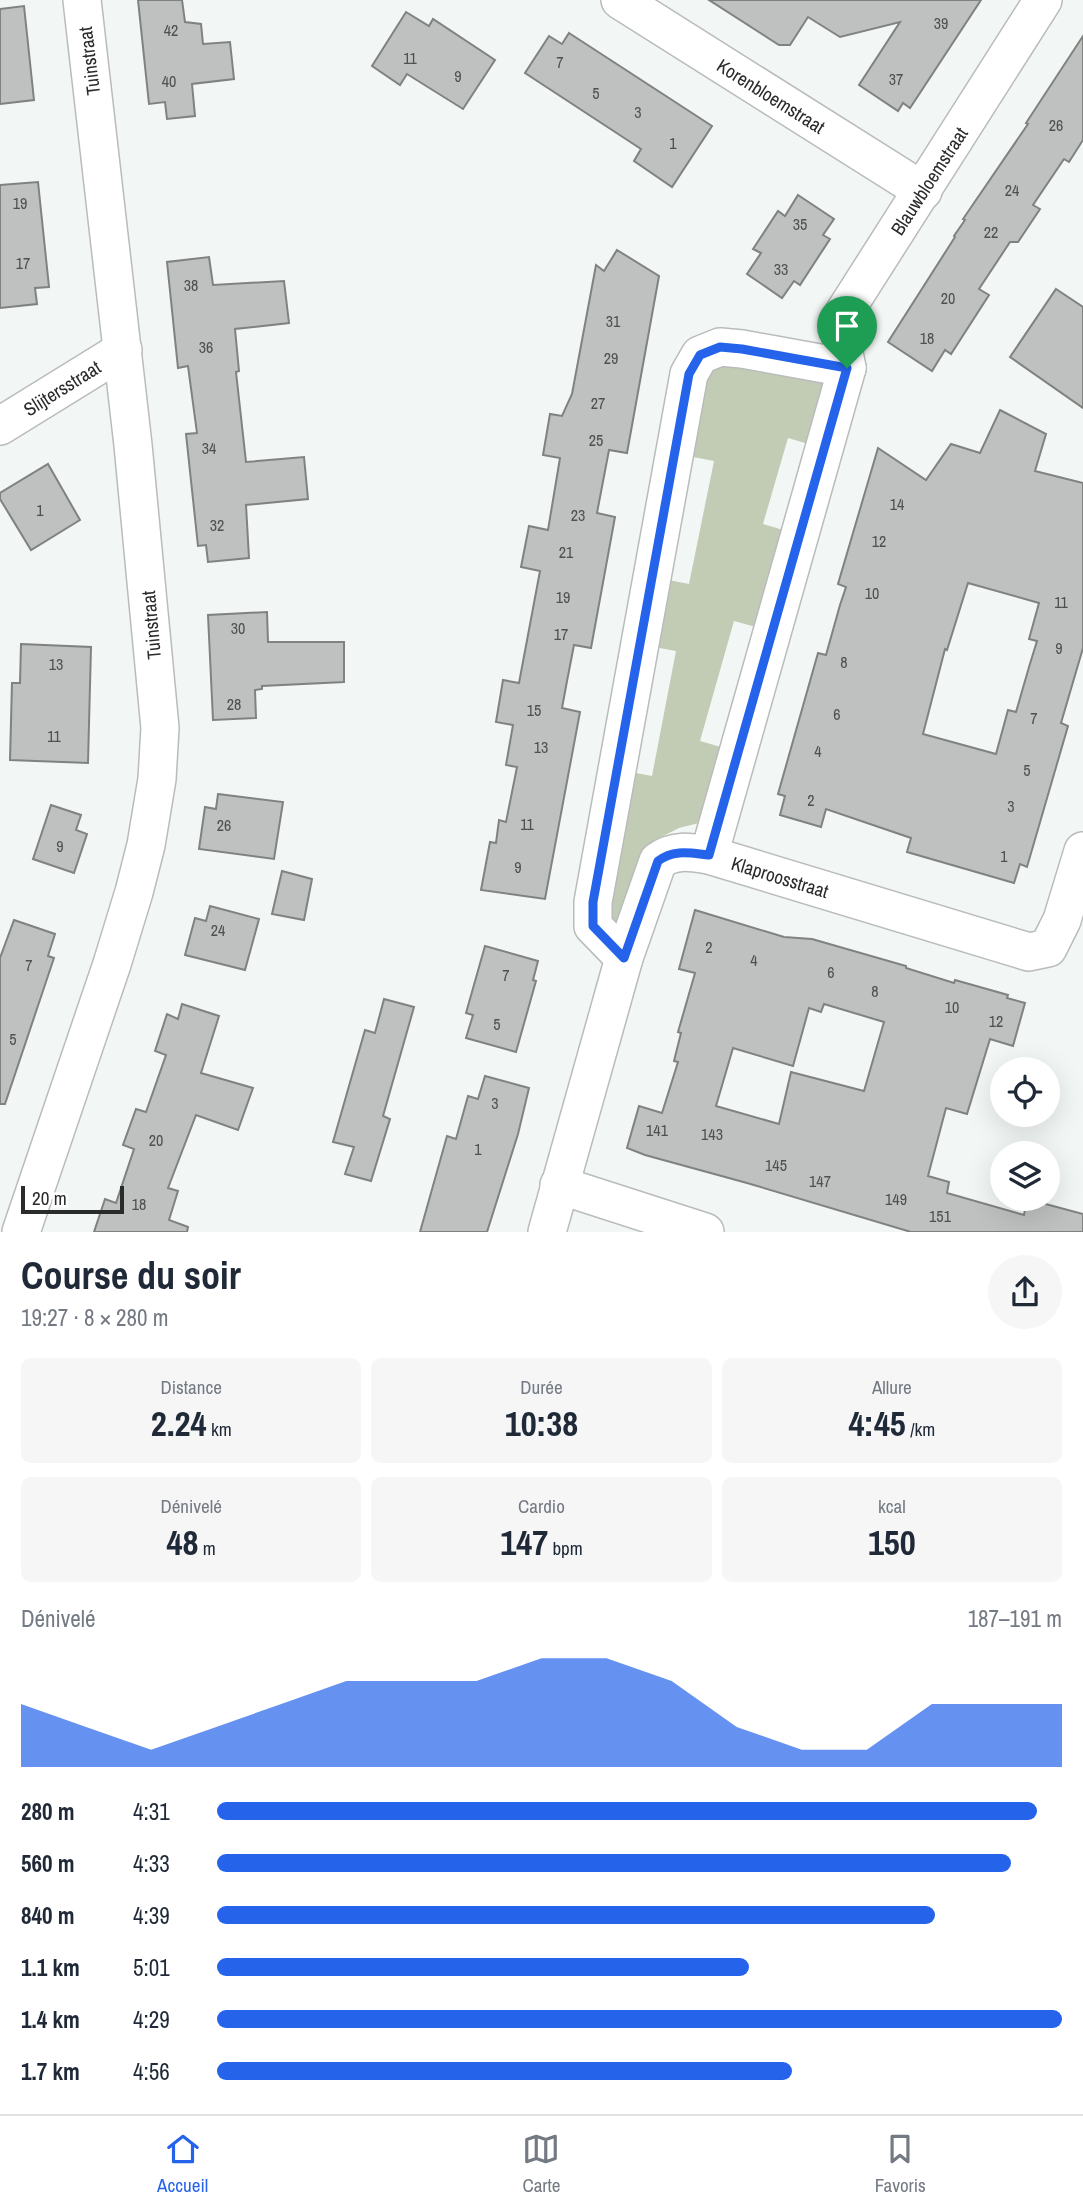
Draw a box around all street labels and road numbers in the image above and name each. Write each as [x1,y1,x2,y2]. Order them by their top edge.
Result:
street label: Tuinstraat [72,25,106,97]
street label: Korenbloemstraat [712,52,831,140]
street label: Blauwbloemstraat [884,121,974,240]
street label: Slijtersstraat [18,354,106,422]
street label: Tuinstraat [135,589,167,660]
street label: Klaproosstraat [728,850,832,904]

